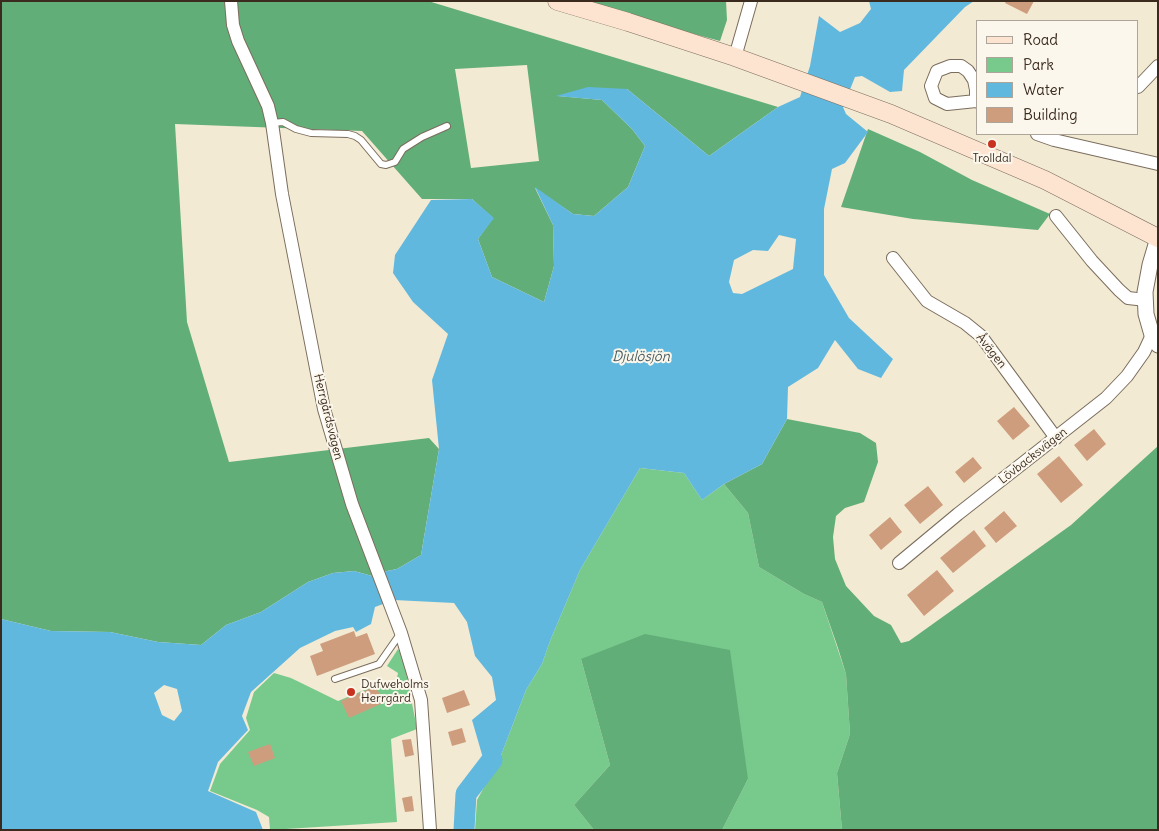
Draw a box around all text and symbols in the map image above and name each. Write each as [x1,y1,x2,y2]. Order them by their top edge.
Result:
legend [976,20,1139,135]
text: Road [1023,30,1058,49]
text: Park [1023,55,1054,74]
text: Water [1023,80,1064,99]
text: Building [1023,105,1078,124]
marker: Trolldal [986,138,998,150]
place label: Trolldal [973,152,1011,166]
street label: Åvägen [973,331,1009,371]
water label: Djulösjön [612,349,670,365]
street label: Herrgårdsvägen [310,372,346,462]
street label: Lövbacksvägen [996,425,1070,487]
place label: Dufweholms Herrgård [361,678,429,706]
marker: Dufweholms Herrgård [345,686,357,698]

